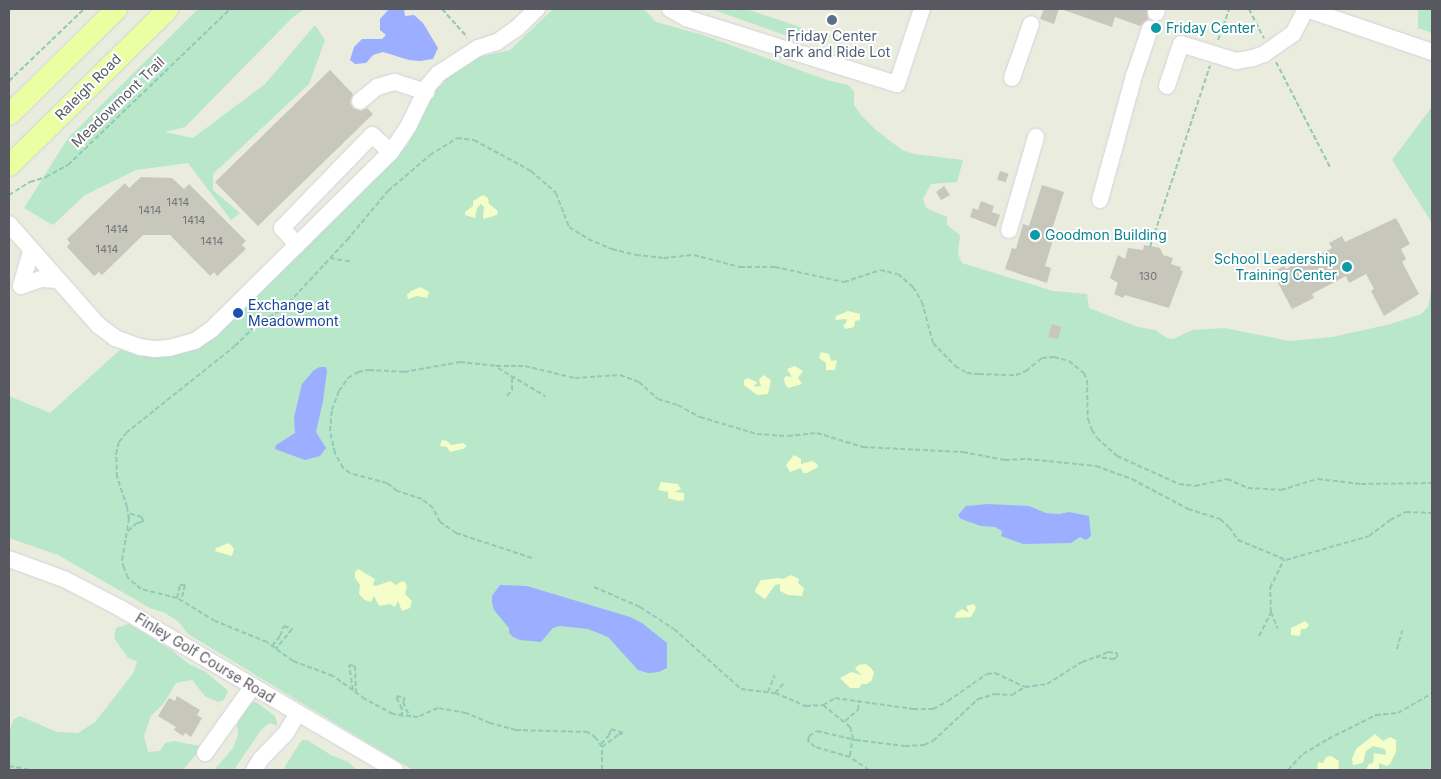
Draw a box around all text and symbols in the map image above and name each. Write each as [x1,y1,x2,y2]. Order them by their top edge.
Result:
marker: Friday Center Park and Ride Lot [826,14,838,26]
place label: Friday Center [1166,20,1255,36]
marker: Friday Center [1150,22,1162,34]
place label: Friday Center Park and Ride Lot [774,28,890,60]
street label: Raleigh Road [52,51,124,123]
street label: Meadowmont Trail [68,53,168,151]
house number: 1414 [167,195,189,209]
house number: 1414 [139,203,161,217]
house number: 1414 [183,213,205,227]
house number: 1414 [106,222,128,236]
place label: Goodmon Building [1045,227,1167,243]
marker: Goodmon Building [1029,229,1041,241]
house number: 1414 [201,234,223,248]
house number: 1414 [96,242,118,256]
place label: School Leadership Training Center [1214,251,1337,284]
marker: School Leadership Training Center [1341,261,1353,273]
house number: 130 [1139,269,1157,283]
place label: Exchange at Meadowmont [248,297,338,330]
marker: Exchange at Meadowmont [232,307,244,319]
street label: Finley Golf Course Road [132,610,278,706]

